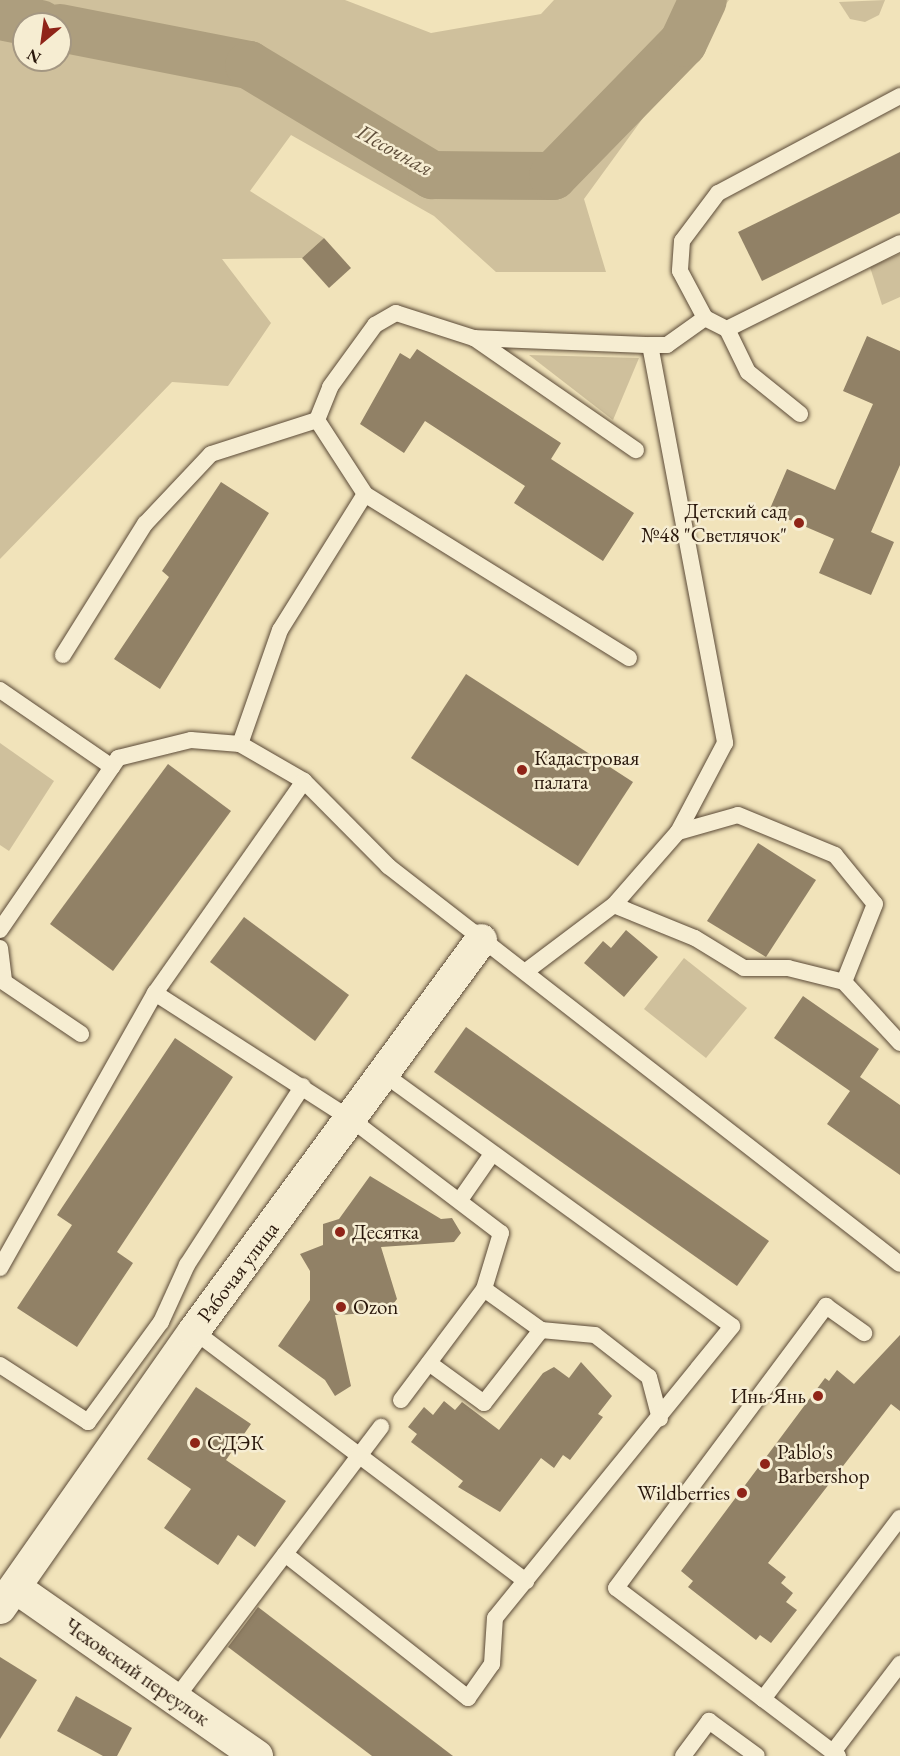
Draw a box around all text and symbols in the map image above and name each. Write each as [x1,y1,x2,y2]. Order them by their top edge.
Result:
north arrow [12,12,72,72]
text: N [23,44,45,69]
water label: Песочная [352,118,438,182]
place label: Детский сад №48 "Светлячок" [641,498,787,548]
marker: Детский сад №48 "Светлячок" [792,516,806,530]
place label: Кадастровая палата [534,745,639,795]
marker: Кадастровая палата [515,763,529,777]
street label: Рабочая улица [192,1217,284,1327]
place label: Десятка [352,1219,419,1245]
marker: Десятка [333,1225,347,1239]
place label: Ozon [353,1294,398,1320]
marker: Ozon [334,1300,348,1314]
place label: Инь-Янь [730,1383,806,1409]
marker: Инь-Янь [811,1389,825,1403]
place label: СДЭК [207,1430,264,1456]
marker: СДЭК [188,1436,202,1450]
place label: Pablo's Barbershop [777,1439,870,1489]
marker: Pablo's Barbershop [758,1457,772,1471]
place label: Wildberries [637,1480,730,1506]
marker: Wildberries [735,1486,749,1500]
street label: Чеховский переулок [59,1612,215,1732]

